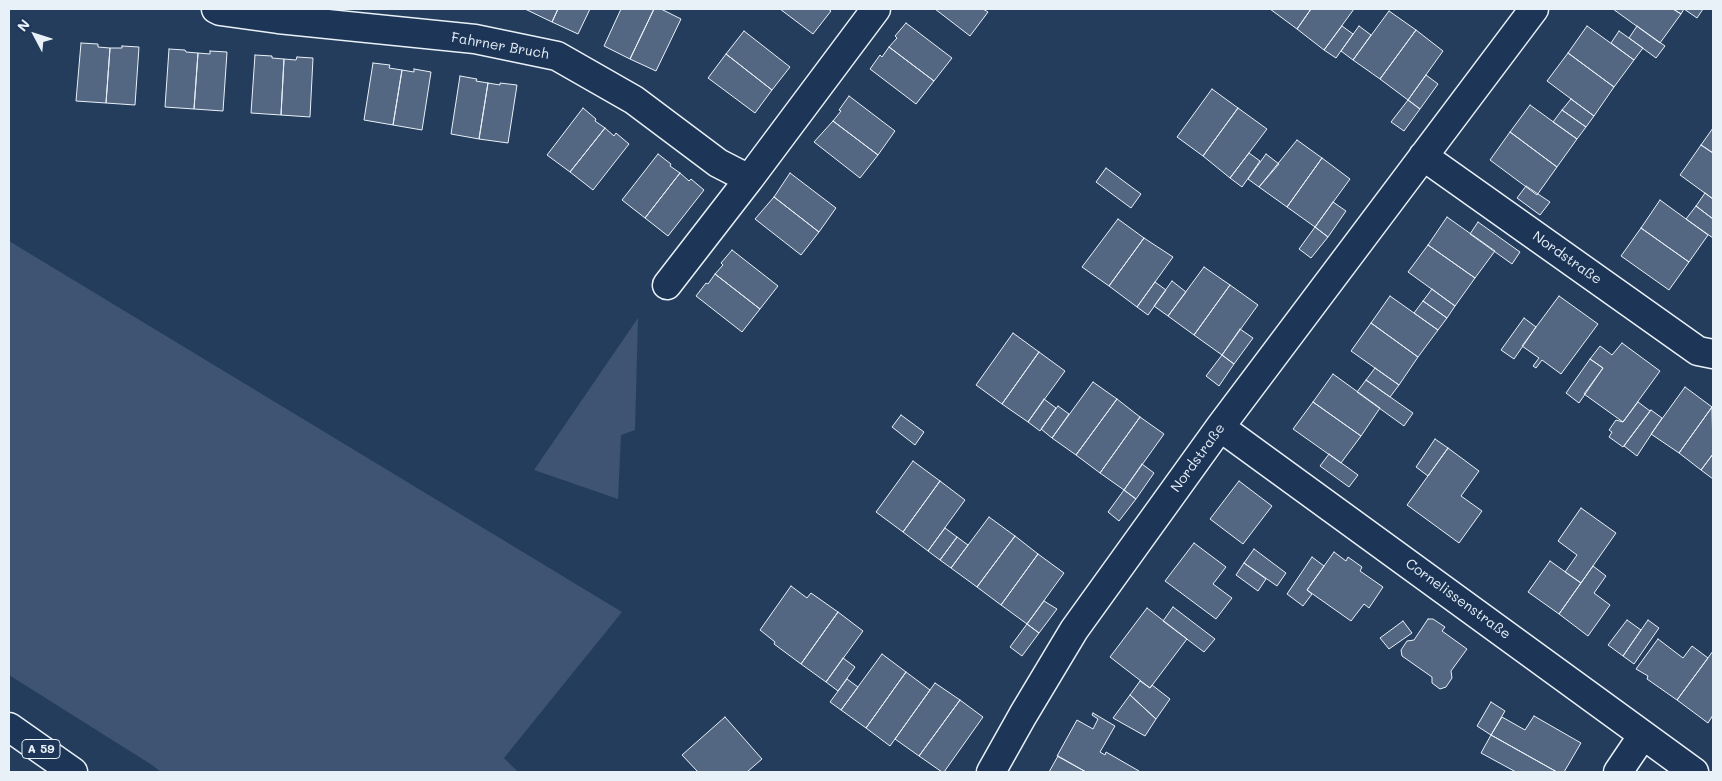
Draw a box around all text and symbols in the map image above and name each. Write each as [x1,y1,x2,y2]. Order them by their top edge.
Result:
north arrow [10,10,60,60]
text: N [12,15,34,35]
street label: Fahrner Bruch [450,29,550,63]
street label: Nordstraße [1529,228,1605,288]
street label: Nordstraße [1167,420,1229,496]
street label: Cornelissenstraße [1402,555,1514,643]
road number: A 59 [22,740,60,759]

